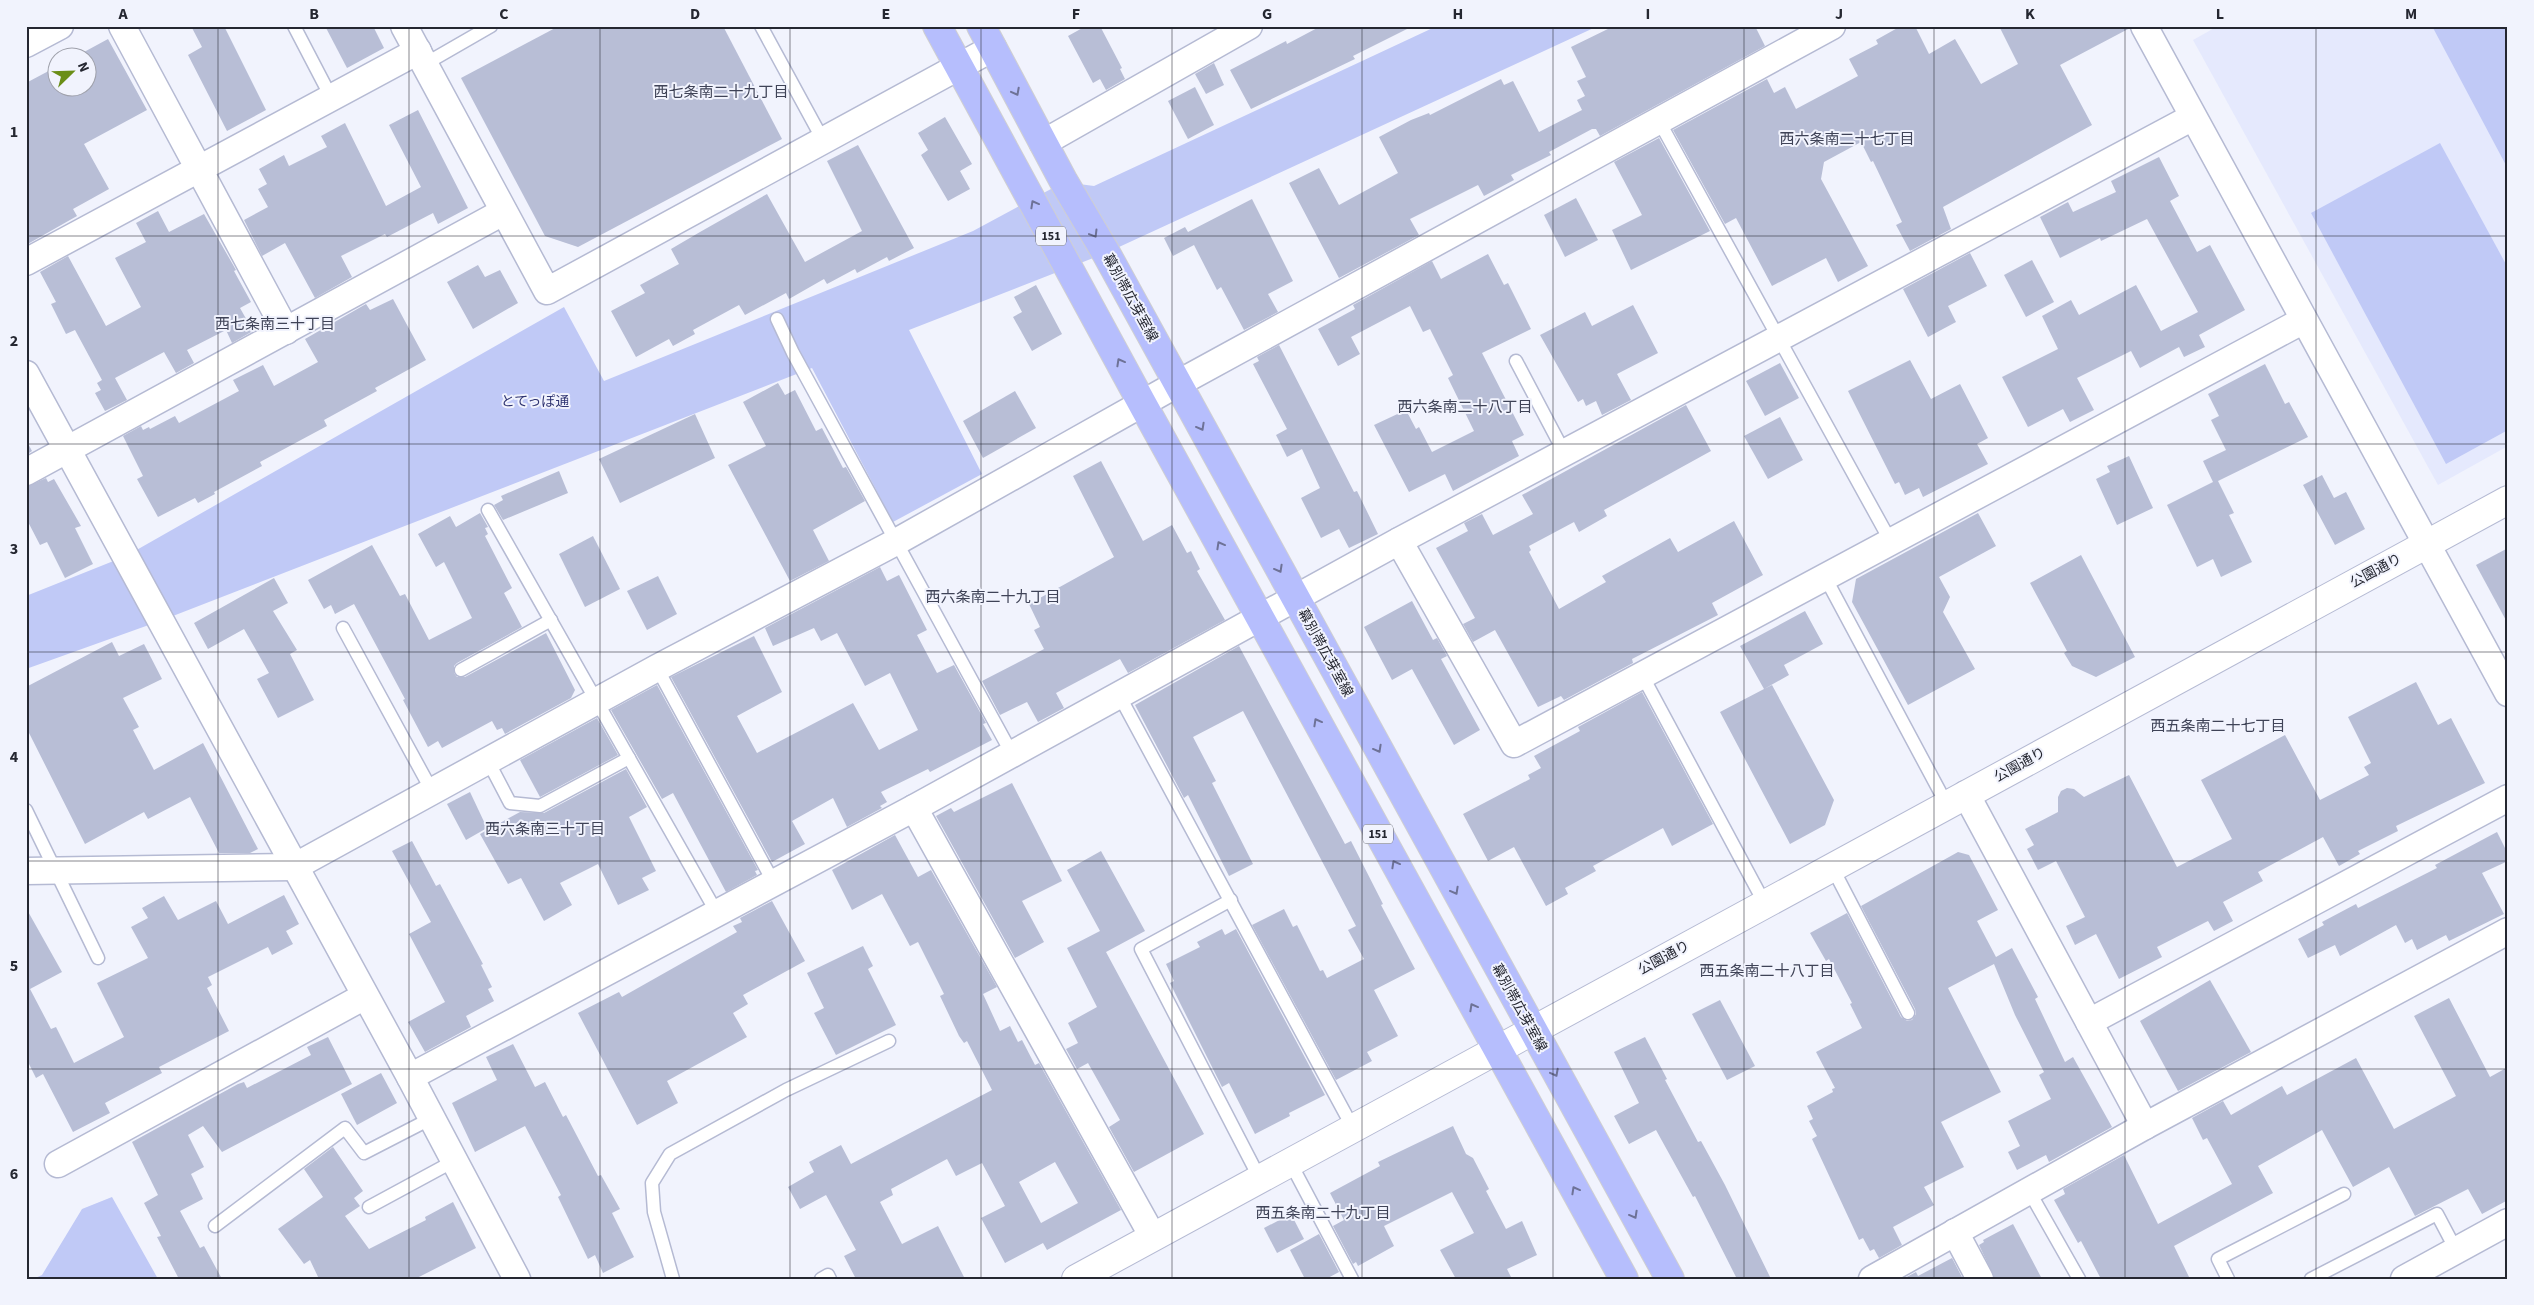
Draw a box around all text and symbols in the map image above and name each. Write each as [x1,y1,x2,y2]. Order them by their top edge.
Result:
text: A [117,3,128,25]
text: B [309,3,319,25]
text: C [499,3,509,25]
text: D [690,3,700,25]
text: E [882,3,890,25]
text: F [1072,3,1080,25]
text: G [1262,3,1272,25]
text: H [1453,3,1463,25]
text: I [1646,3,1650,25]
text: J [1835,3,1843,25]
text: K [2025,3,2035,25]
text: L [2216,3,2224,25]
text: M [2405,3,2417,25]
north arrow [48,48,98,98]
text: N [72,59,94,76]
district label: 西七条南二十九丁目 [653,82,789,103]
one-way arrow [1010,86,1020,95]
text: 1 [10,121,18,143]
district label: 西六条南二十七丁目 [1779,129,1915,150]
one-way arrow [1030,200,1040,209]
road number: 151 [1036,227,1066,246]
one-way arrow [1087,228,1097,237]
street label: 幕別帯広芽室線 [1097,250,1163,346]
district label: 西七条南三十丁目 [215,314,335,335]
text: 2 [10,330,18,352]
one-way arrow [1116,358,1126,367]
park label: とてっぽ通 [501,392,569,412]
district label: 西六条南二十八丁目 [1397,397,1533,418]
one-way arrow [1195,422,1205,431]
text: 3 [10,538,18,560]
one-way arrow [1216,541,1226,550]
street label: 公園通り [2347,549,2405,593]
one-way arrow [1273,564,1283,573]
district label: 西六条南二十九丁目 [925,587,1061,608]
street label: 幕別帯広芽室線 [1292,605,1358,701]
district label: 西五条南二十七丁目 [2150,716,2286,737]
one-way arrow [1313,718,1323,727]
one-way arrow [1371,743,1381,752]
street label: 公園通り [1991,743,2049,787]
text: 4 [10,746,19,768]
district label: 西六条南三十丁目 [485,819,605,840]
road number: 151 [1363,824,1393,844]
one-way arrow [1391,861,1401,870]
one-way arrow [1449,886,1459,895]
street label: 公園通り [1635,936,1693,980]
text: 5 [10,955,18,977]
street label: 幕別帯広芽室線 [1486,960,1552,1056]
district label: 西五条南二十八丁目 [1699,961,1835,982]
one-way arrow [1469,1003,1479,1012]
one-way arrow [1549,1068,1559,1077]
text: 6 [10,1163,18,1185]
one-way arrow [1571,1187,1581,1196]
district label: 西五条南二十九丁目 [1255,1203,1391,1224]
one-way arrow [1628,1210,1638,1219]

